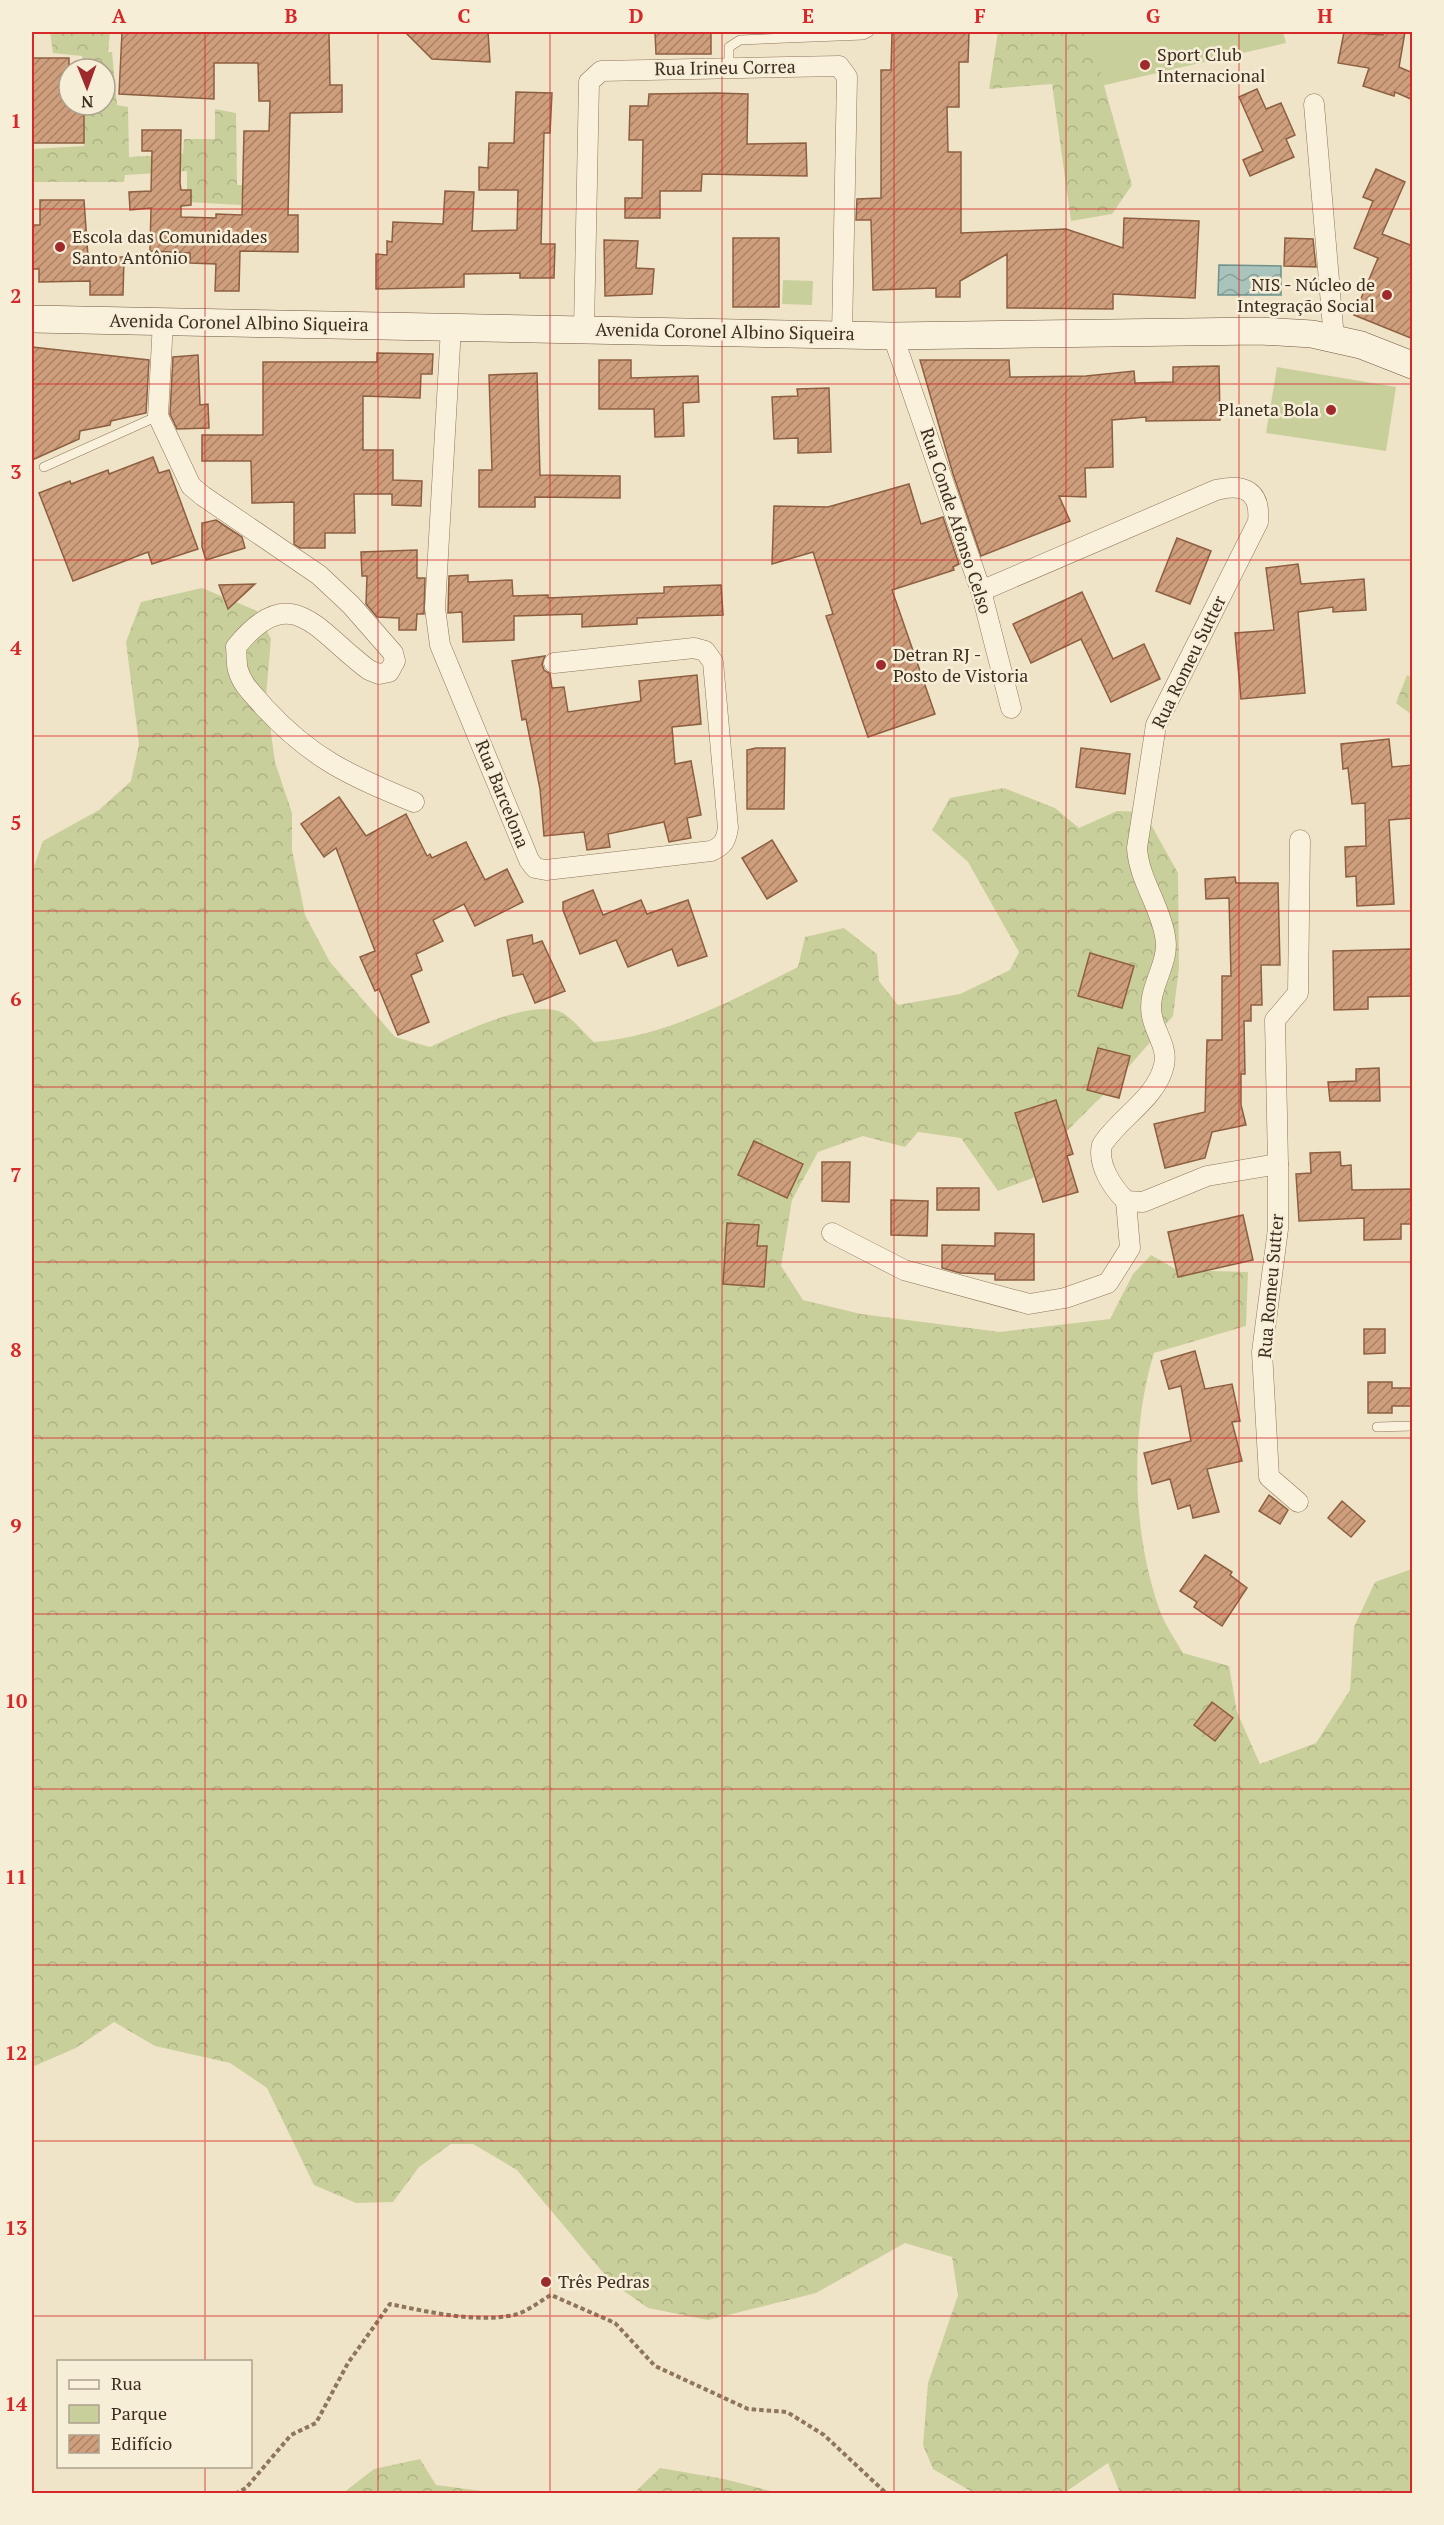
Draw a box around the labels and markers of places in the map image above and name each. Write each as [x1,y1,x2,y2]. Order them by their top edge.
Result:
place label: Sport Club Internacional [1157,42,1265,87]
marker: Sport Club Internacional [1138,58,1152,72]
place label: Escola das Comunidades Santo Antônio [72,224,267,269]
marker: Escola das Comunidades Santo Antônio [53,240,67,254]
place label: NIS - Núcleo de Integração Social [1237,272,1375,317]
marker: NIS - Núcleo de Integração Social [1380,288,1394,302]
place label: Planeta Bola [1218,397,1319,421]
marker: Planeta Bola [1324,403,1338,417]
place label: Detran RJ - Posto de Vistoria [893,642,1028,687]
marker: Detran RJ - Posto de Vistoria [874,658,888,672]
place label: Três Pedras [558,2269,650,2293]
marker: Três Pedras [539,2275,553,2289]

